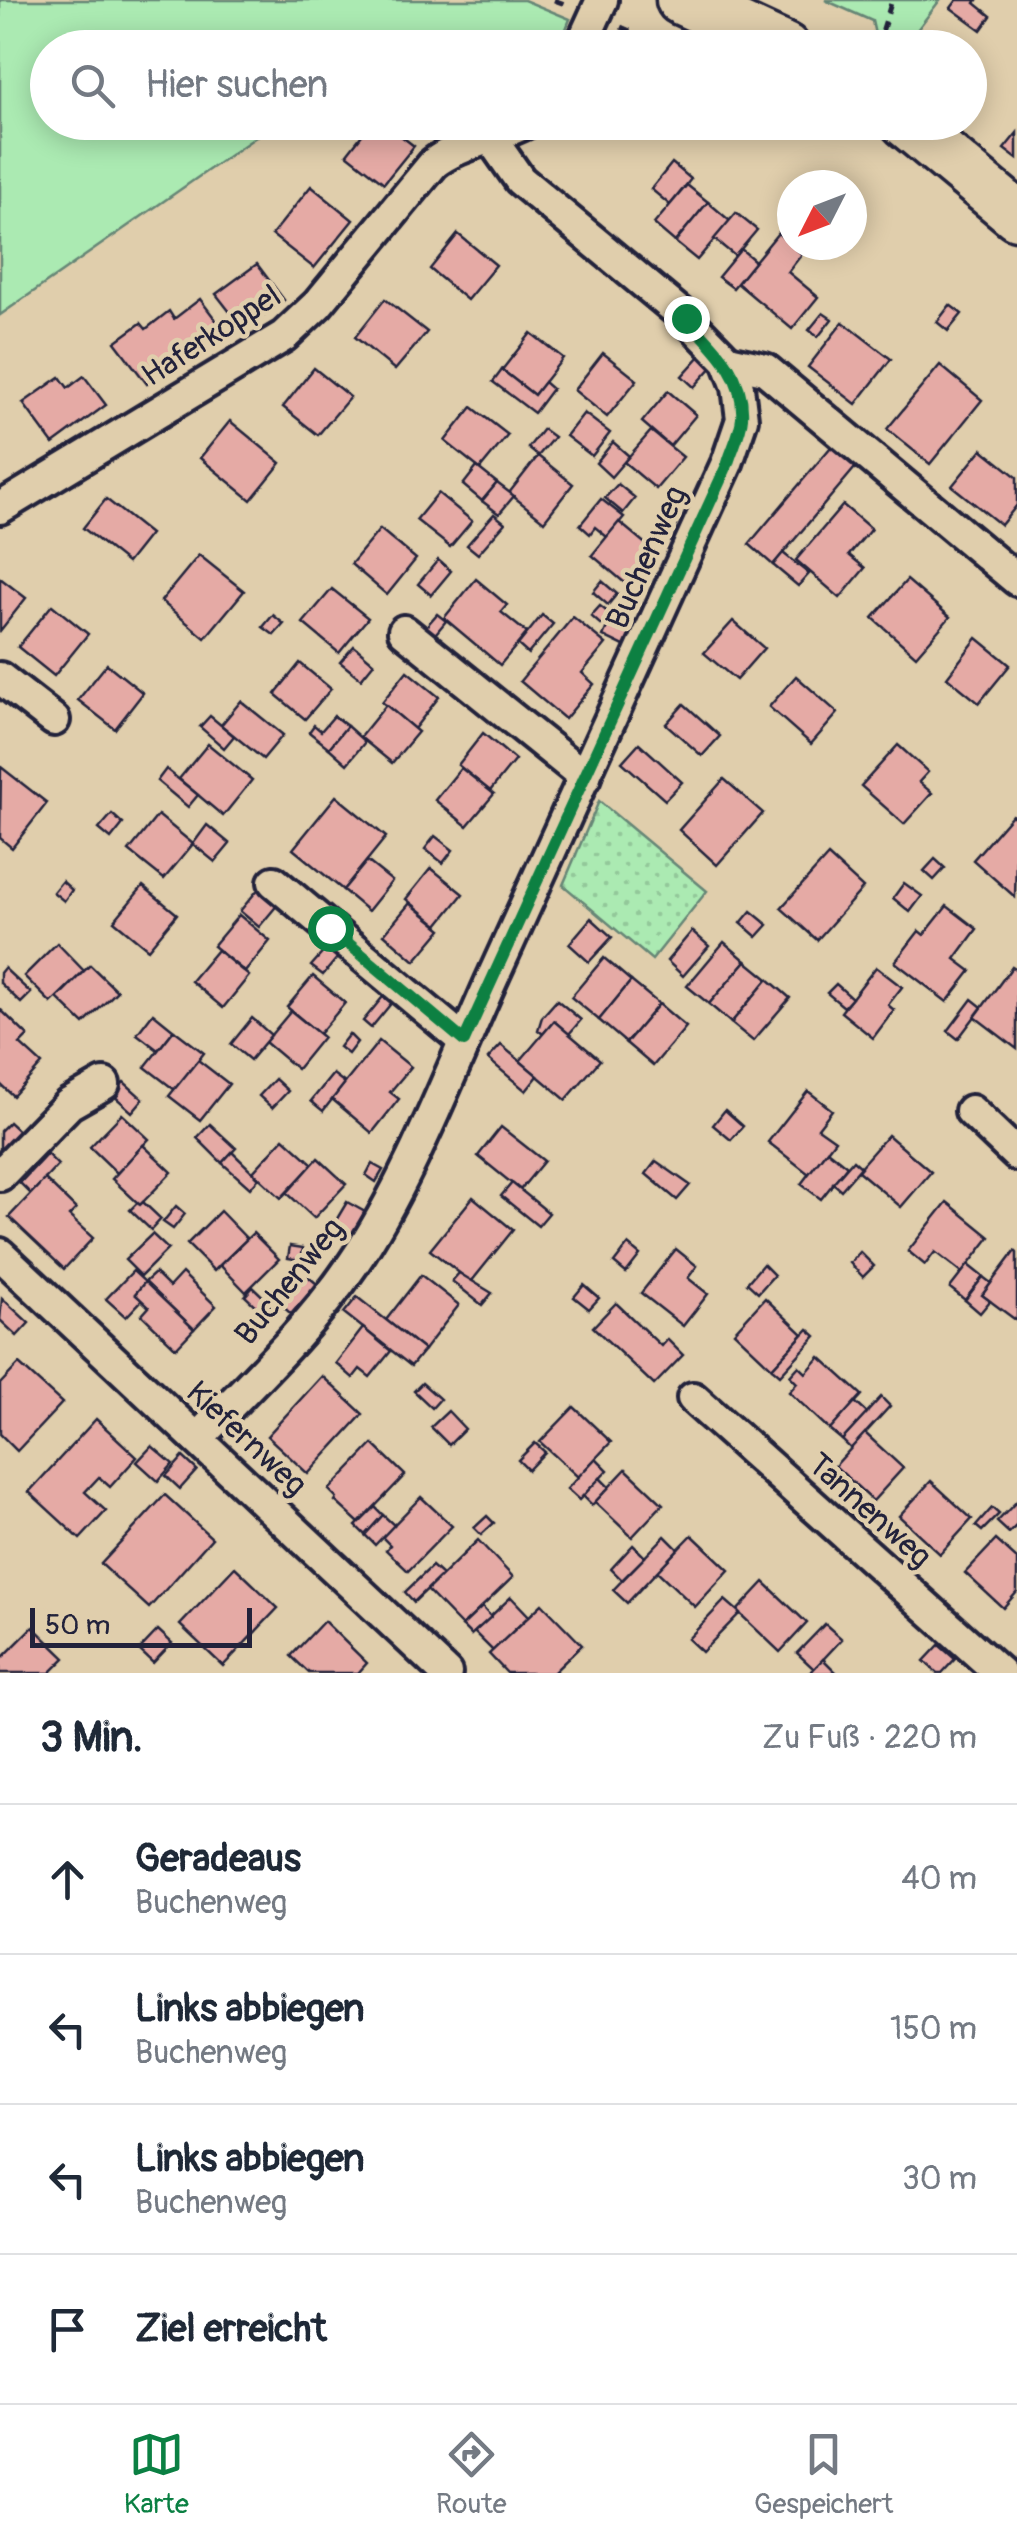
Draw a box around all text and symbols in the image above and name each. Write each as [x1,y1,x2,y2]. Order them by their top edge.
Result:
search box [30,30,987,140]
icon: search [65,58,120,113]
text: Hier suchen [145,61,328,109]
north arrow [777,170,867,260]
street label: Haferkoppel [134,276,289,396]
route end [664,296,710,342]
street label: Buchenweg [598,480,696,635]
route start [308,906,354,952]
street label: Buchenweg [226,1210,353,1353]
street label: Kiefernweg [178,1373,315,1505]
street label: Tannenweg [799,1445,939,1577]
scale bar [30,1603,252,1648]
text: 50 m [45,1608,110,1643]
text: 3 Min. [40,1712,143,1764]
text: Zu Fuß · 220 m [762,1718,977,1758]
text: Geradeaus [135,1835,301,1883]
icon: ahead [40,1852,95,1907]
text: 40 m [901,1859,977,1899]
text: Buchenweg [135,1883,287,1923]
text: Links abbiegen [135,1985,364,2033]
icon: left [40,2002,95,2057]
text: 150 m [890,2009,977,2049]
text: Buchenweg [135,2033,287,2073]
text: Links abbiegen [135,2135,364,2183]
icon: left [40,2152,95,2207]
text: 30 m [902,2159,977,2199]
text: Buchenweg [135,2183,287,2223]
icon: arrive [40,2302,95,2357]
text: Ziel erreicht [135,2305,327,2353]
tab: Karte [124,2427,189,2522]
tab: Route [436,2427,507,2522]
tab: Gespeichert [754,2427,893,2522]

